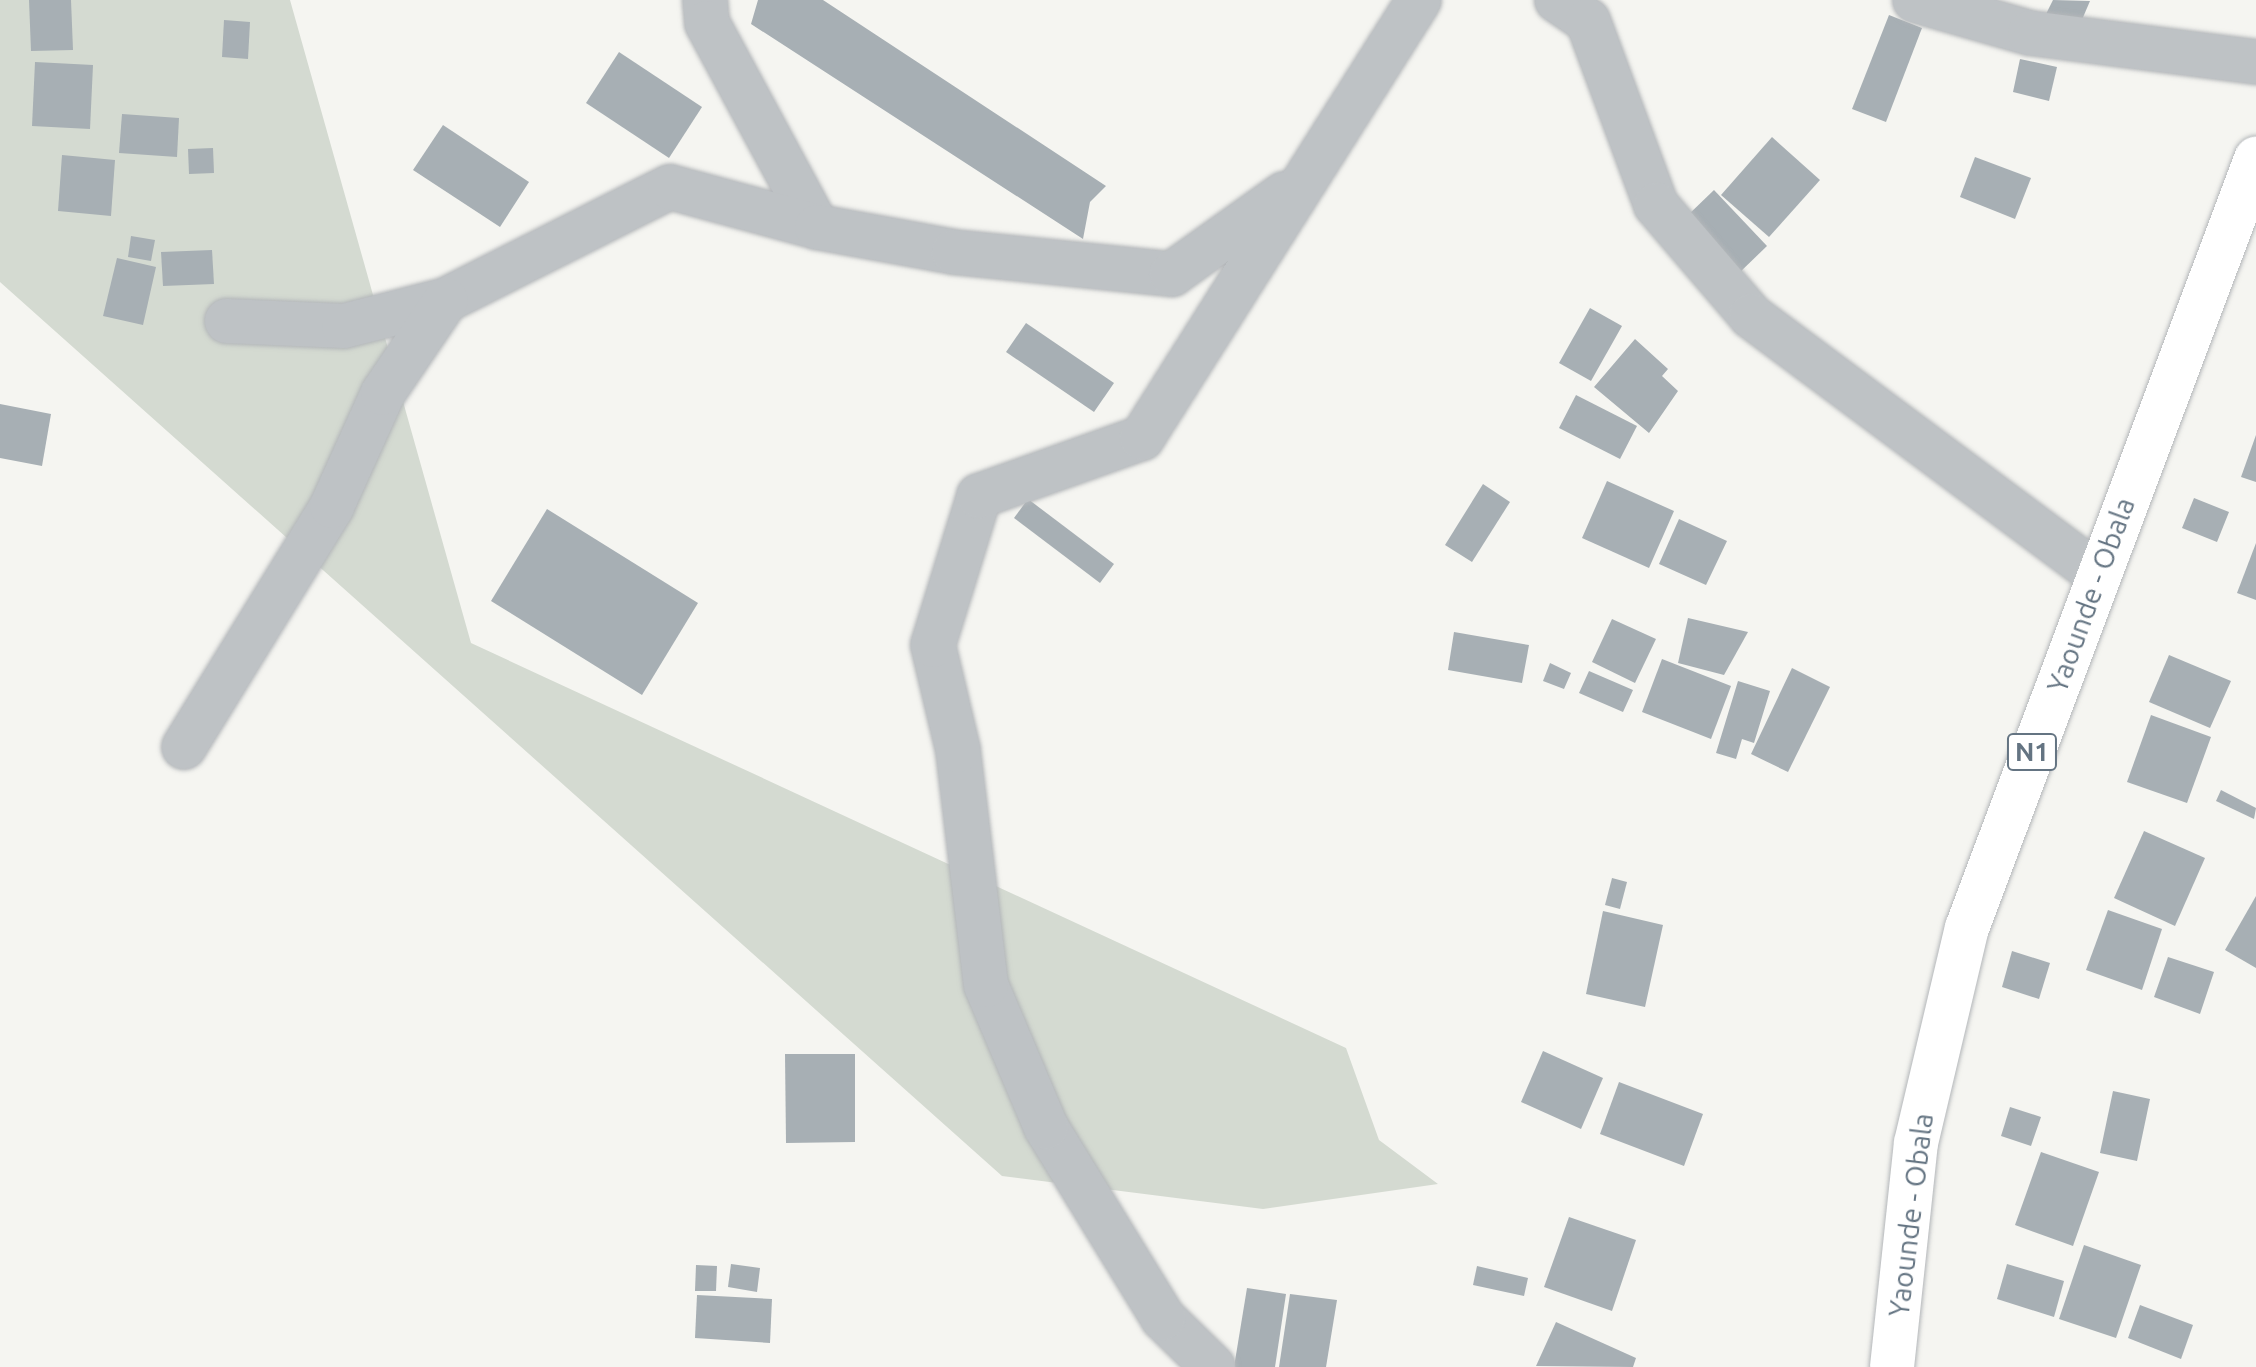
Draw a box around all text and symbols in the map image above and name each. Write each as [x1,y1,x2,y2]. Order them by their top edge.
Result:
street label: Yaounde - Obala [2040,493,2142,697]
road number: N1 [2006,730,2058,774]
street label: Yaounde - Obala [1882,1111,1940,1319]

